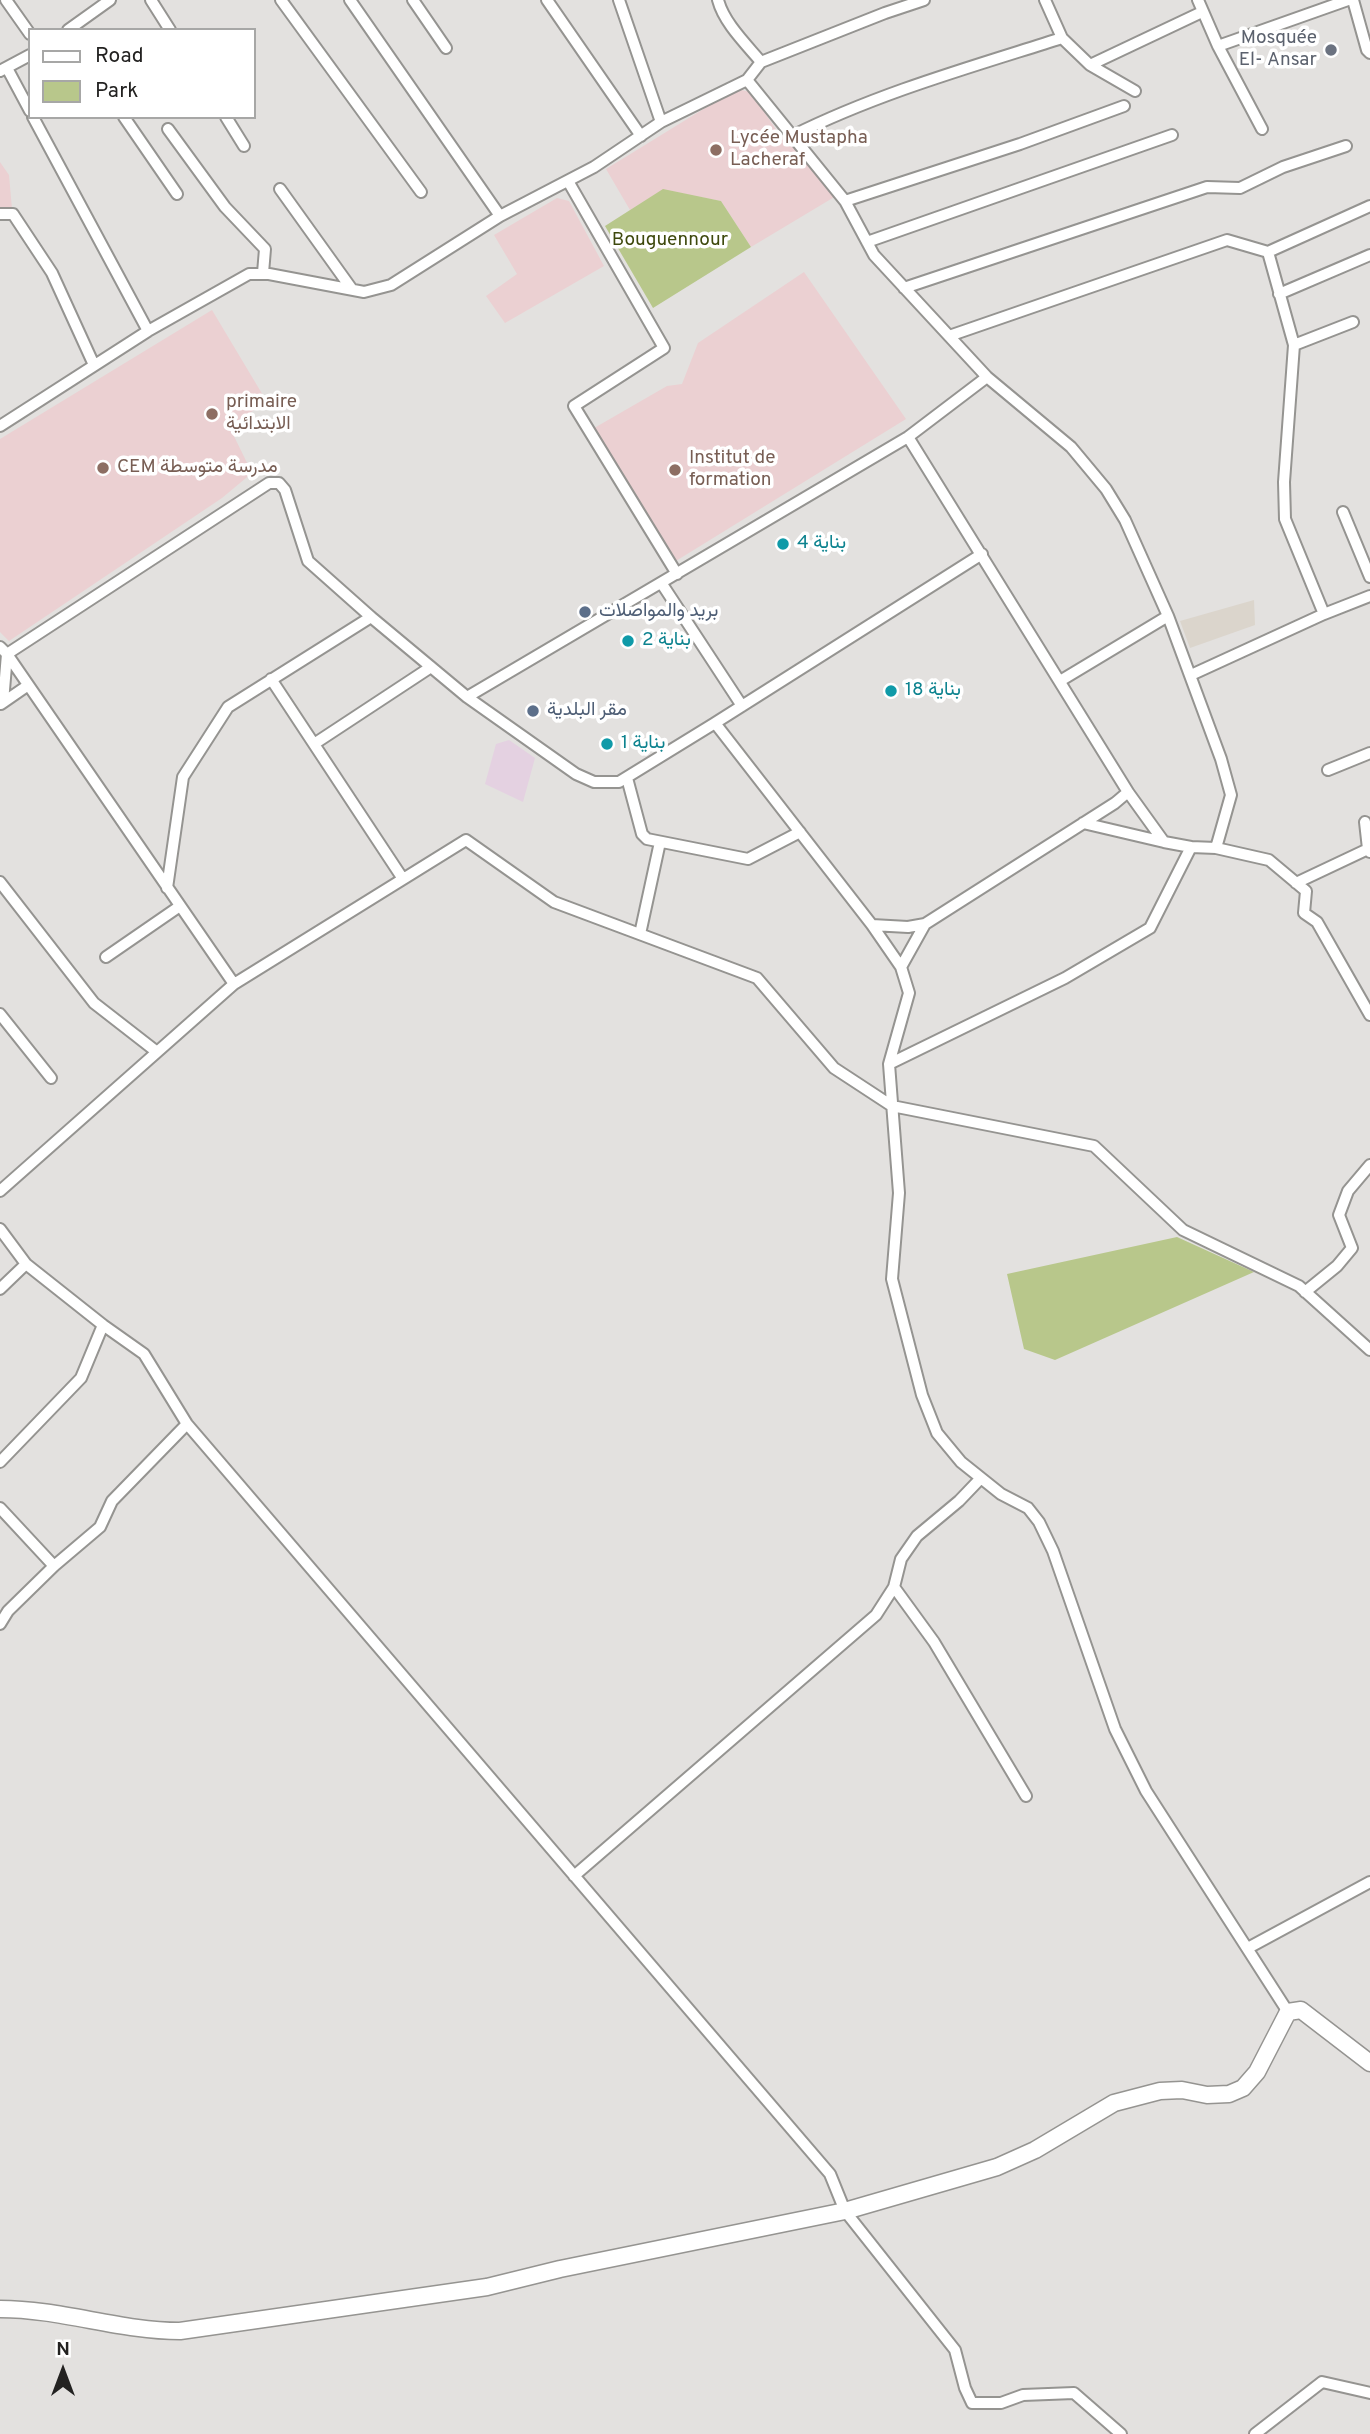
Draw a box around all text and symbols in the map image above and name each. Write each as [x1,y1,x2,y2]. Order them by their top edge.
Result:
legend [28,28,256,119]
place label: Mosquée El- Ansar [1239,28,1317,72]
marker: Mosquée El- Ansar [1323,42,1339,58]
text: Road [95,43,144,70]
text: Park [95,78,138,105]
place label: Lycée Mustapha Lacheraf [730,128,868,172]
marker: Lycée Mustapha Lacheraf [708,142,724,158]
park label: Bouguennour [612,230,728,252]
place label: primaire الابتدائية [226,392,297,436]
marker: primaire الابتدائية [204,406,220,422]
place label: Institut de formation [689,448,775,492]
place label: CEM مدرسة متوسطة [117,457,278,479]
marker: CEM مدرسة متوسطة [95,460,111,476]
marker: Institut de formation [667,462,683,478]
place label: بناية 4 [797,533,846,555]
marker: بناية 4 [775,536,791,552]
place label: بريد والمواصلات [599,601,718,623]
marker: بريد والمواصلات [577,604,593,620]
place label: بناية 2 [642,630,691,652]
marker: بناية 2 [620,633,636,649]
place label: بناية 18 [905,680,961,702]
marker: بناية 18 [883,683,899,699]
place label: مقر البلدية [547,700,627,722]
marker: مقر البلدية [525,703,541,719]
place label: بناية 1 [621,733,665,755]
marker: بناية 1 [599,736,615,752]
north arrow [28,2336,98,2406]
text: N [56,2338,70,2362]

